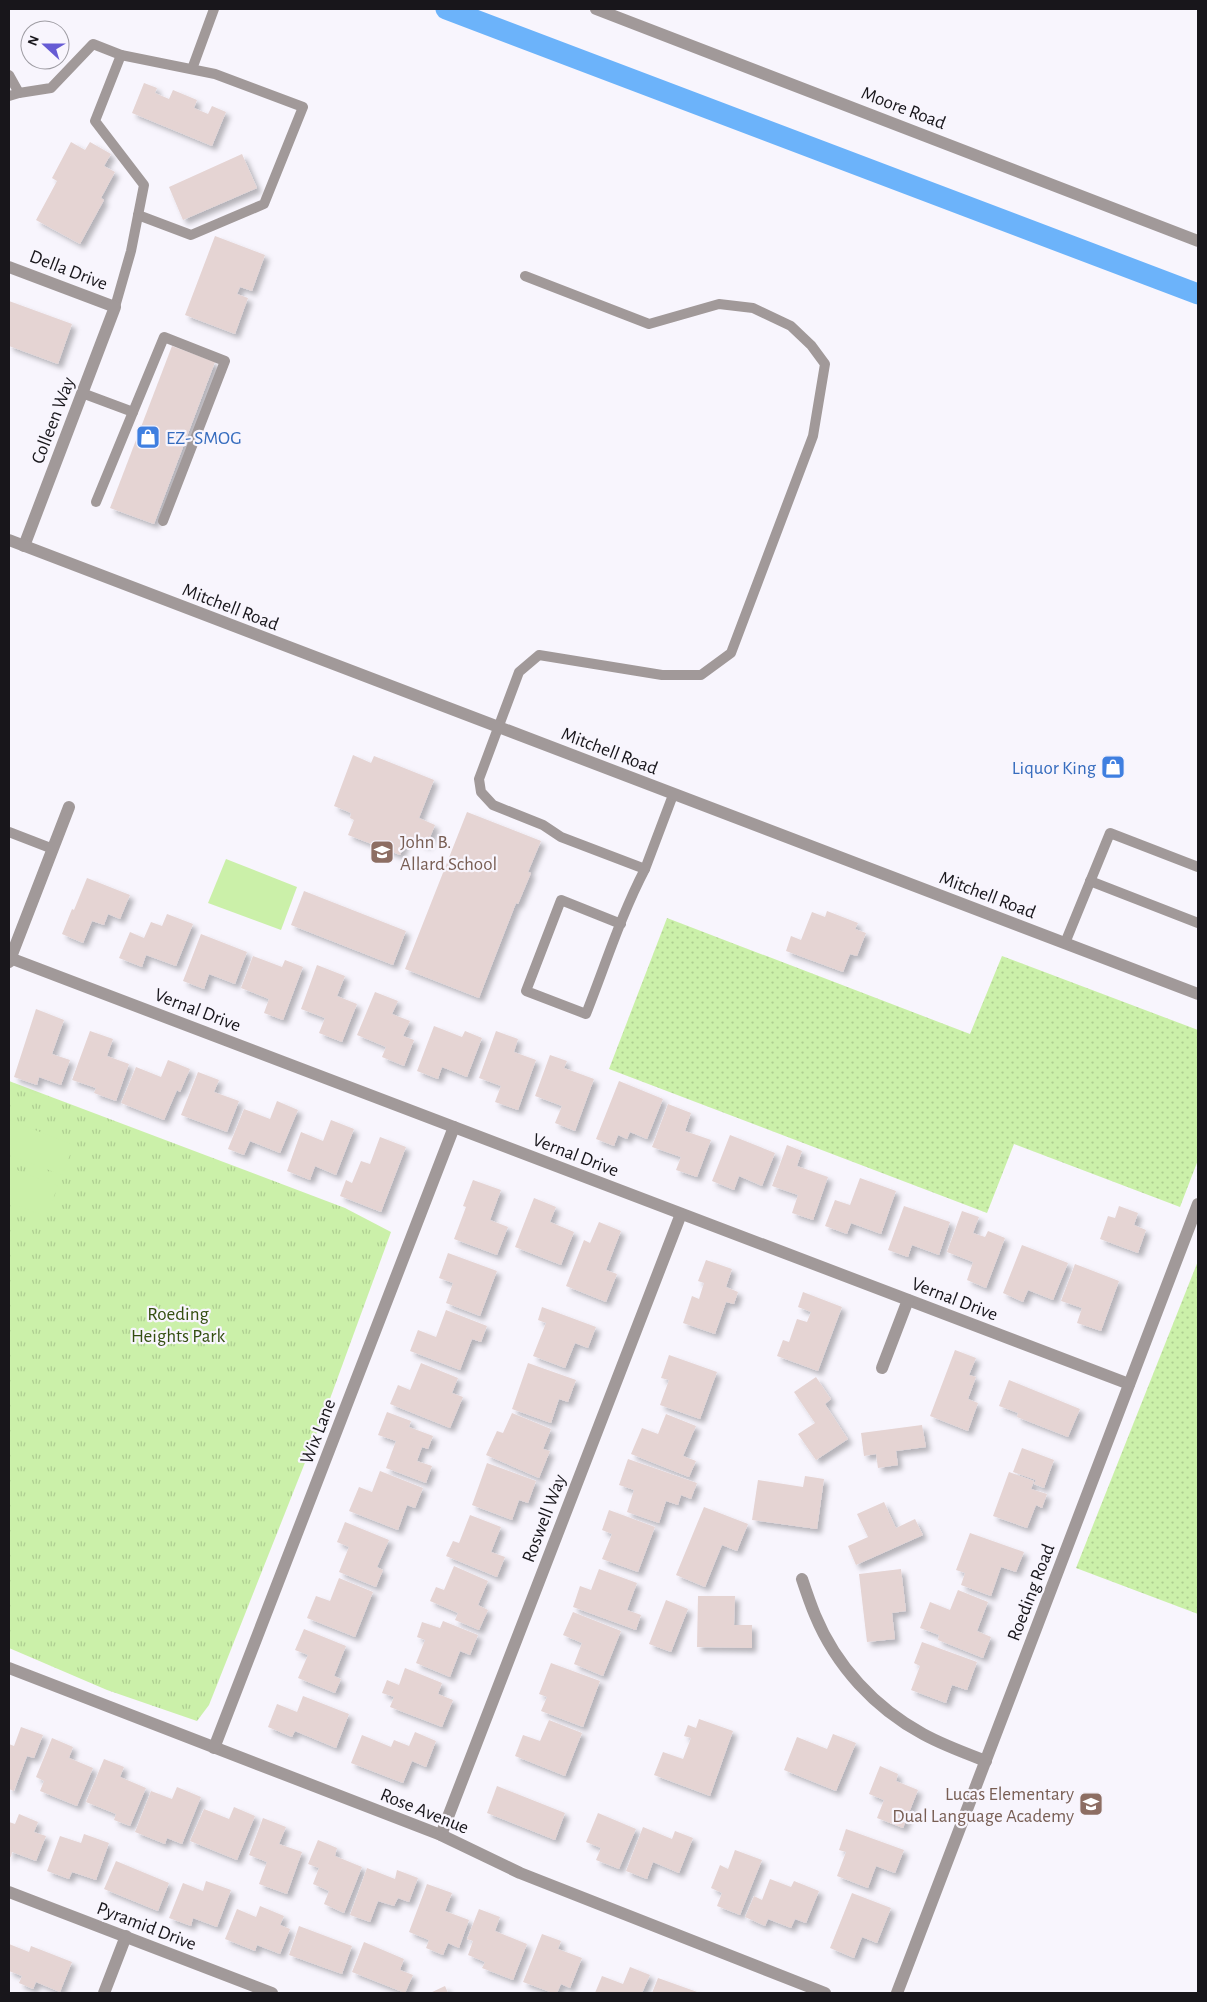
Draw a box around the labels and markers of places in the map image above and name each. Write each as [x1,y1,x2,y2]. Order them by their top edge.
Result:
shop icon: EZ- SMOG [135,424,161,450]
place label: EZ- SMOG [166,429,242,448]
shop icon: Liquor King [1100,754,1126,780]
place label: Liquor King [1012,759,1097,778]
place label: John B. Allard School [400,833,497,874]
school or university icon: John B. Allard School [369,839,395,865]
place label: Lucas Elementary Dual Language Academy [892,1785,1074,1826]
school or university icon: Lucas Elementary Dual Language Academy [1078,1791,1104,1817]

